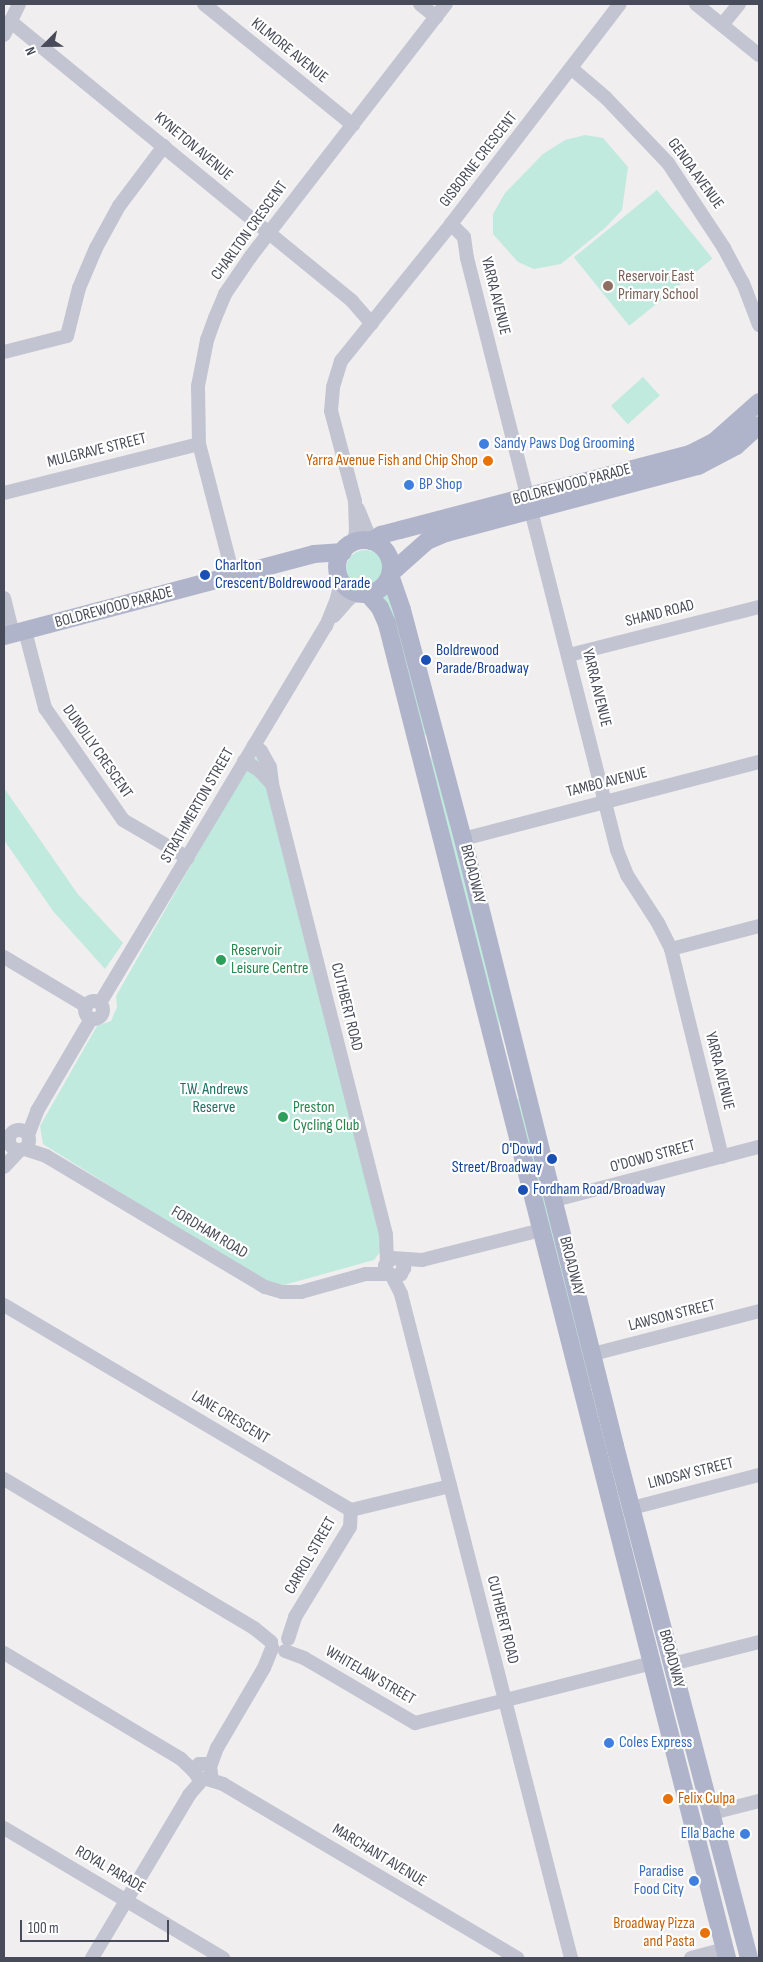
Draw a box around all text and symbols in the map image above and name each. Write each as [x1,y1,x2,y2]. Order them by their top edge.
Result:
street label: KILMORE AVENUE [247,14,331,88]
north arrow [20,20,70,70]
text: N [21,44,40,58]
street label: KYNETON AVENUE [150,109,236,185]
street label: GISBORNE CRESCENT [436,109,522,211]
street label: GENOA AVENUE [663,135,727,213]
street label: CHARLTON CRESCENT [208,178,292,284]
street label: YARRA AVENUE [476,255,514,337]
place label: Reservoir East Primary School [618,267,699,305]
marker: Reservoir East Primary School [602,280,614,292]
street label: MULGRAVE STREET [45,429,149,473]
place label: Sandy Paws Dog Grooming [494,434,635,454]
marker: Sandy Paws Dog Grooming [478,438,490,450]
place label: Yarra Avenue Fish and Chip Shop [306,451,478,471]
marker: Yarra Avenue Fish and Chip Shop [482,455,494,467]
street label: BOLDREWOOD PARADE [511,460,633,510]
place label: BP Shop [419,475,462,495]
marker: BP Shop [403,479,415,491]
place label: Charlton Crescent/Boldrewood Parade [215,556,370,594]
marker: Charlton Crescent/Boldrewood Parade [199,569,211,581]
street label: BOLDREWOOD PARADE [53,583,175,633]
street label: SHAND ROAD [624,596,696,632]
place label: Boldrewood Parade/Broadway [436,641,529,679]
street label: YARRA AVENUE [577,647,615,729]
marker: Boldrewood Parade/Broadway [420,654,432,666]
street label: DUNOLLY CRESCENT [58,702,136,802]
street label: STRATHMERTON STREET [157,745,239,867]
street label: TAMBO AVENUE [565,764,649,802]
street label: BROADWAY [455,843,489,905]
place label: Reservoir Leisure Centre [231,941,309,979]
marker: Reservoir Leisure Centre [215,954,227,966]
street label: CUTHBERT ROAD [326,961,366,1053]
street label: YARRA AVENUE [700,1030,738,1112]
park label: T.W. Andrews Reserve [180,1080,248,1118]
place label: Preston Cycling Club [293,1098,359,1136]
marker: Preston Cycling Club [277,1111,289,1123]
street label: O'DOWD STREET [608,1136,698,1178]
place label: O'Dowd Street/Broadway [452,1140,542,1178]
marker: O'Dowd Street/Broadway [546,1153,558,1165]
place label: Fordham Road/Broadway [533,1180,666,1200]
marker: Fordham Road/Broadway [517,1184,529,1196]
street label: FORDHAM ROAD [167,1203,251,1263]
street label: BROADWAY [554,1235,588,1297]
street label: LAWSON STREET [627,1296,717,1336]
street label: LANE CRESCENT [187,1387,273,1449]
street label: LINDSAY STREET [646,1454,736,1494]
street label: CARROL STREET [281,1514,341,1598]
street label: CUTHBERT ROAD [482,1574,522,1666]
street label: BROADWAY [654,1628,688,1690]
street label: WHITELAW STREET [322,1643,418,1709]
place label: Coles Express [619,1733,692,1753]
marker: Coles Express [603,1737,615,1749]
place label: Felix Culpa [678,1789,735,1809]
marker: Felix Culpa [662,1793,674,1805]
street label: MARCHANT AVENUE [328,1820,430,1892]
place label: Ella Bache [681,1824,735,1844]
marker: Ella Bache [739,1828,751,1840]
street label: ROYAL PARADE [71,1842,149,1898]
place label: Paradise Food City [634,1862,684,1900]
marker: Paradise Food City [688,1875,700,1887]
scale bar [22,1910,171,1942]
place label: Broadway Pizza and Pasta [613,1914,695,1952]
text: 100 m [28,1919,59,1938]
marker: Broadway Pizza and Pasta [699,1927,711,1939]

